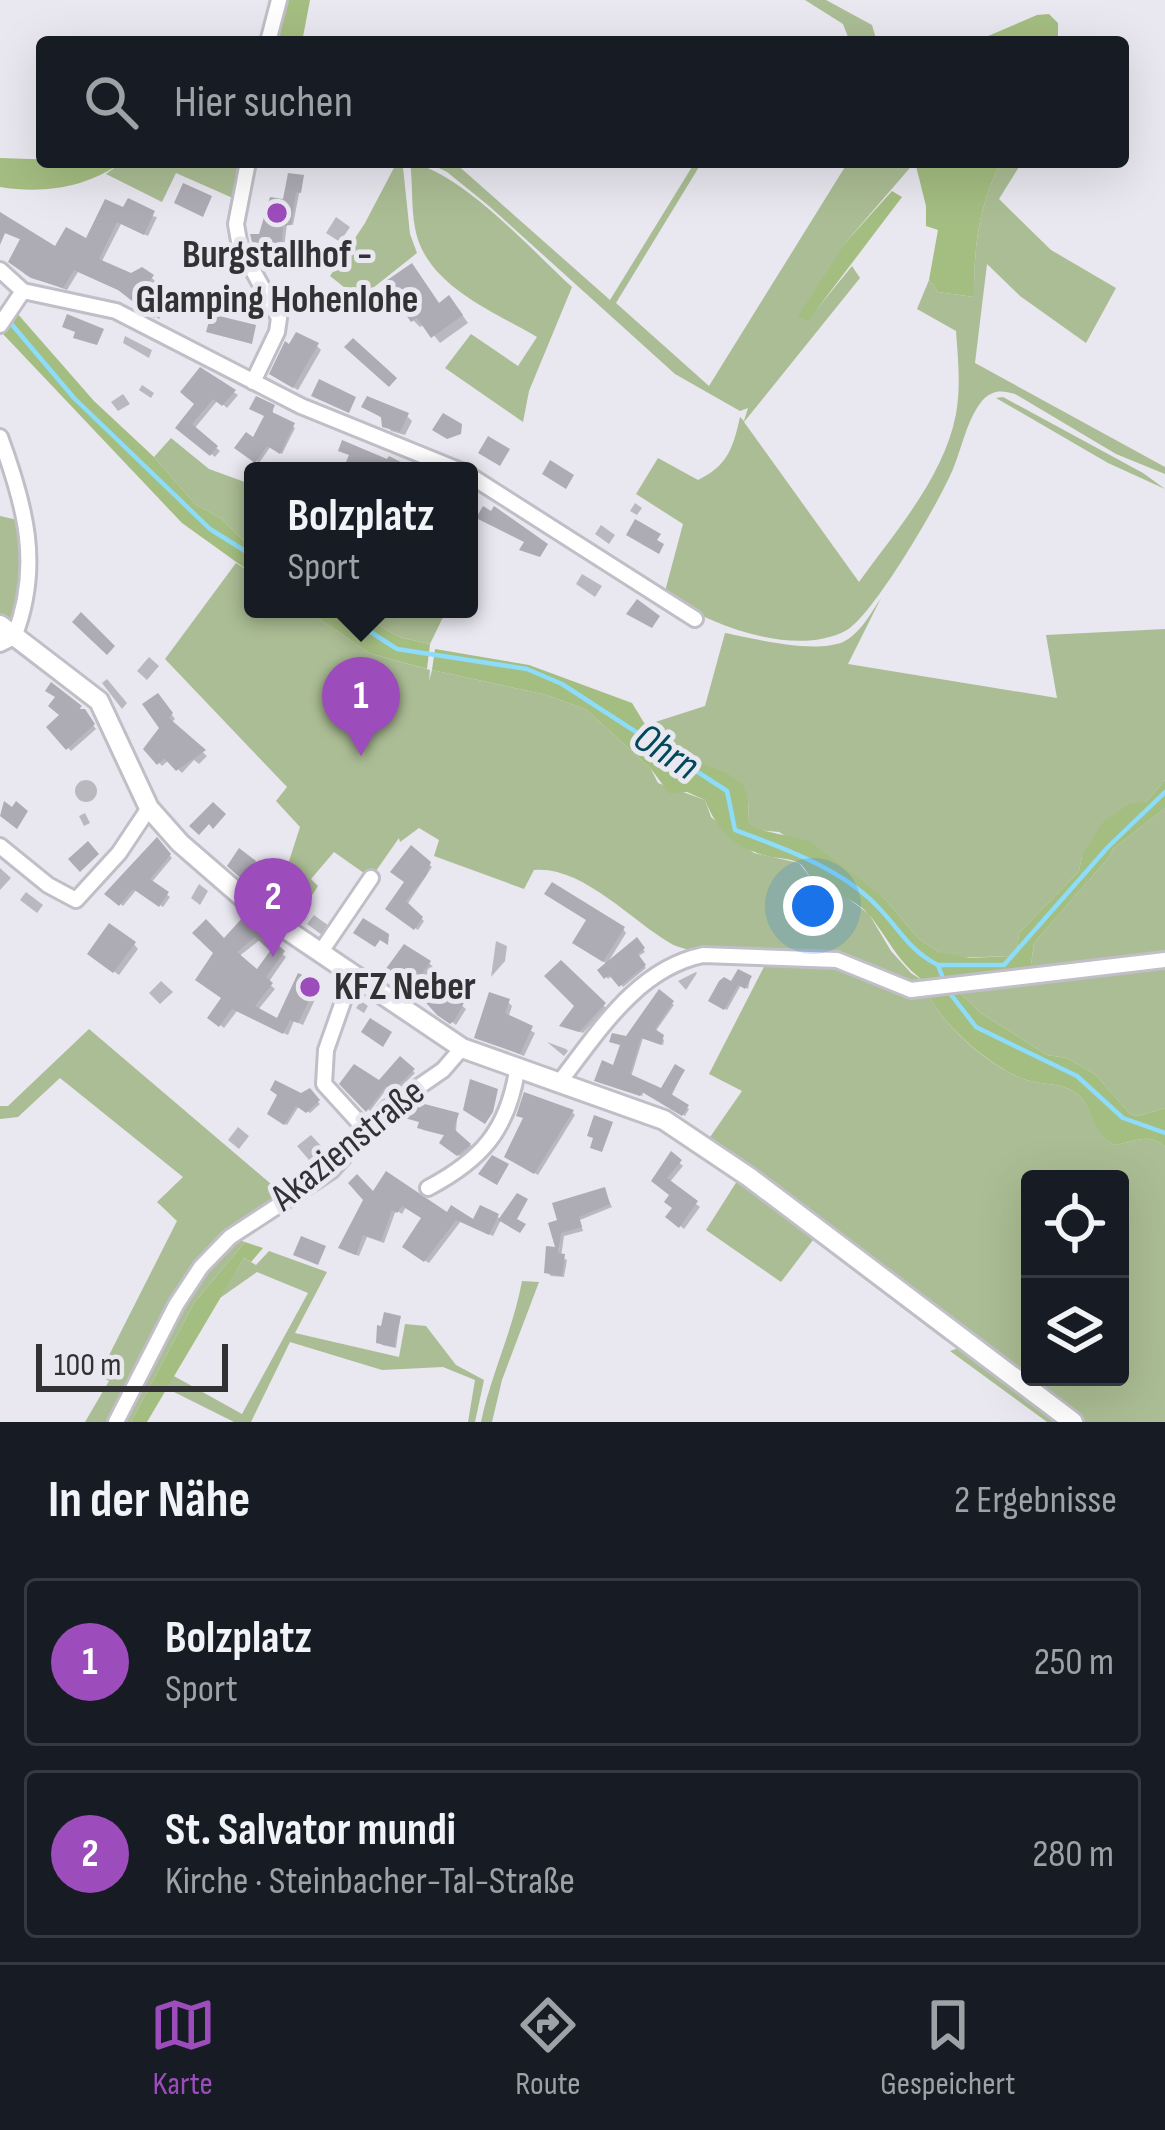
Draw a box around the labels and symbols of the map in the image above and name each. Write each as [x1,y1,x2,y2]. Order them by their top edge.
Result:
marker: Burgstallhof - Glamping Hohenlohe [264,200,290,226]
place label: Burgstallhof - Glamping Hohenlohe [136,232,418,324]
pin: 1 [322,657,400,756]
water label: Ohrn [624,712,708,792]
pin: 2 [234,858,312,957]
your location [783,876,843,936]
place label: KFZ Neber [334,964,476,1011]
marker: KFZ Neber [297,974,323,1000]
street label: Akazienstraße [261,1069,434,1222]
scale bar [36,1338,228,1391]

